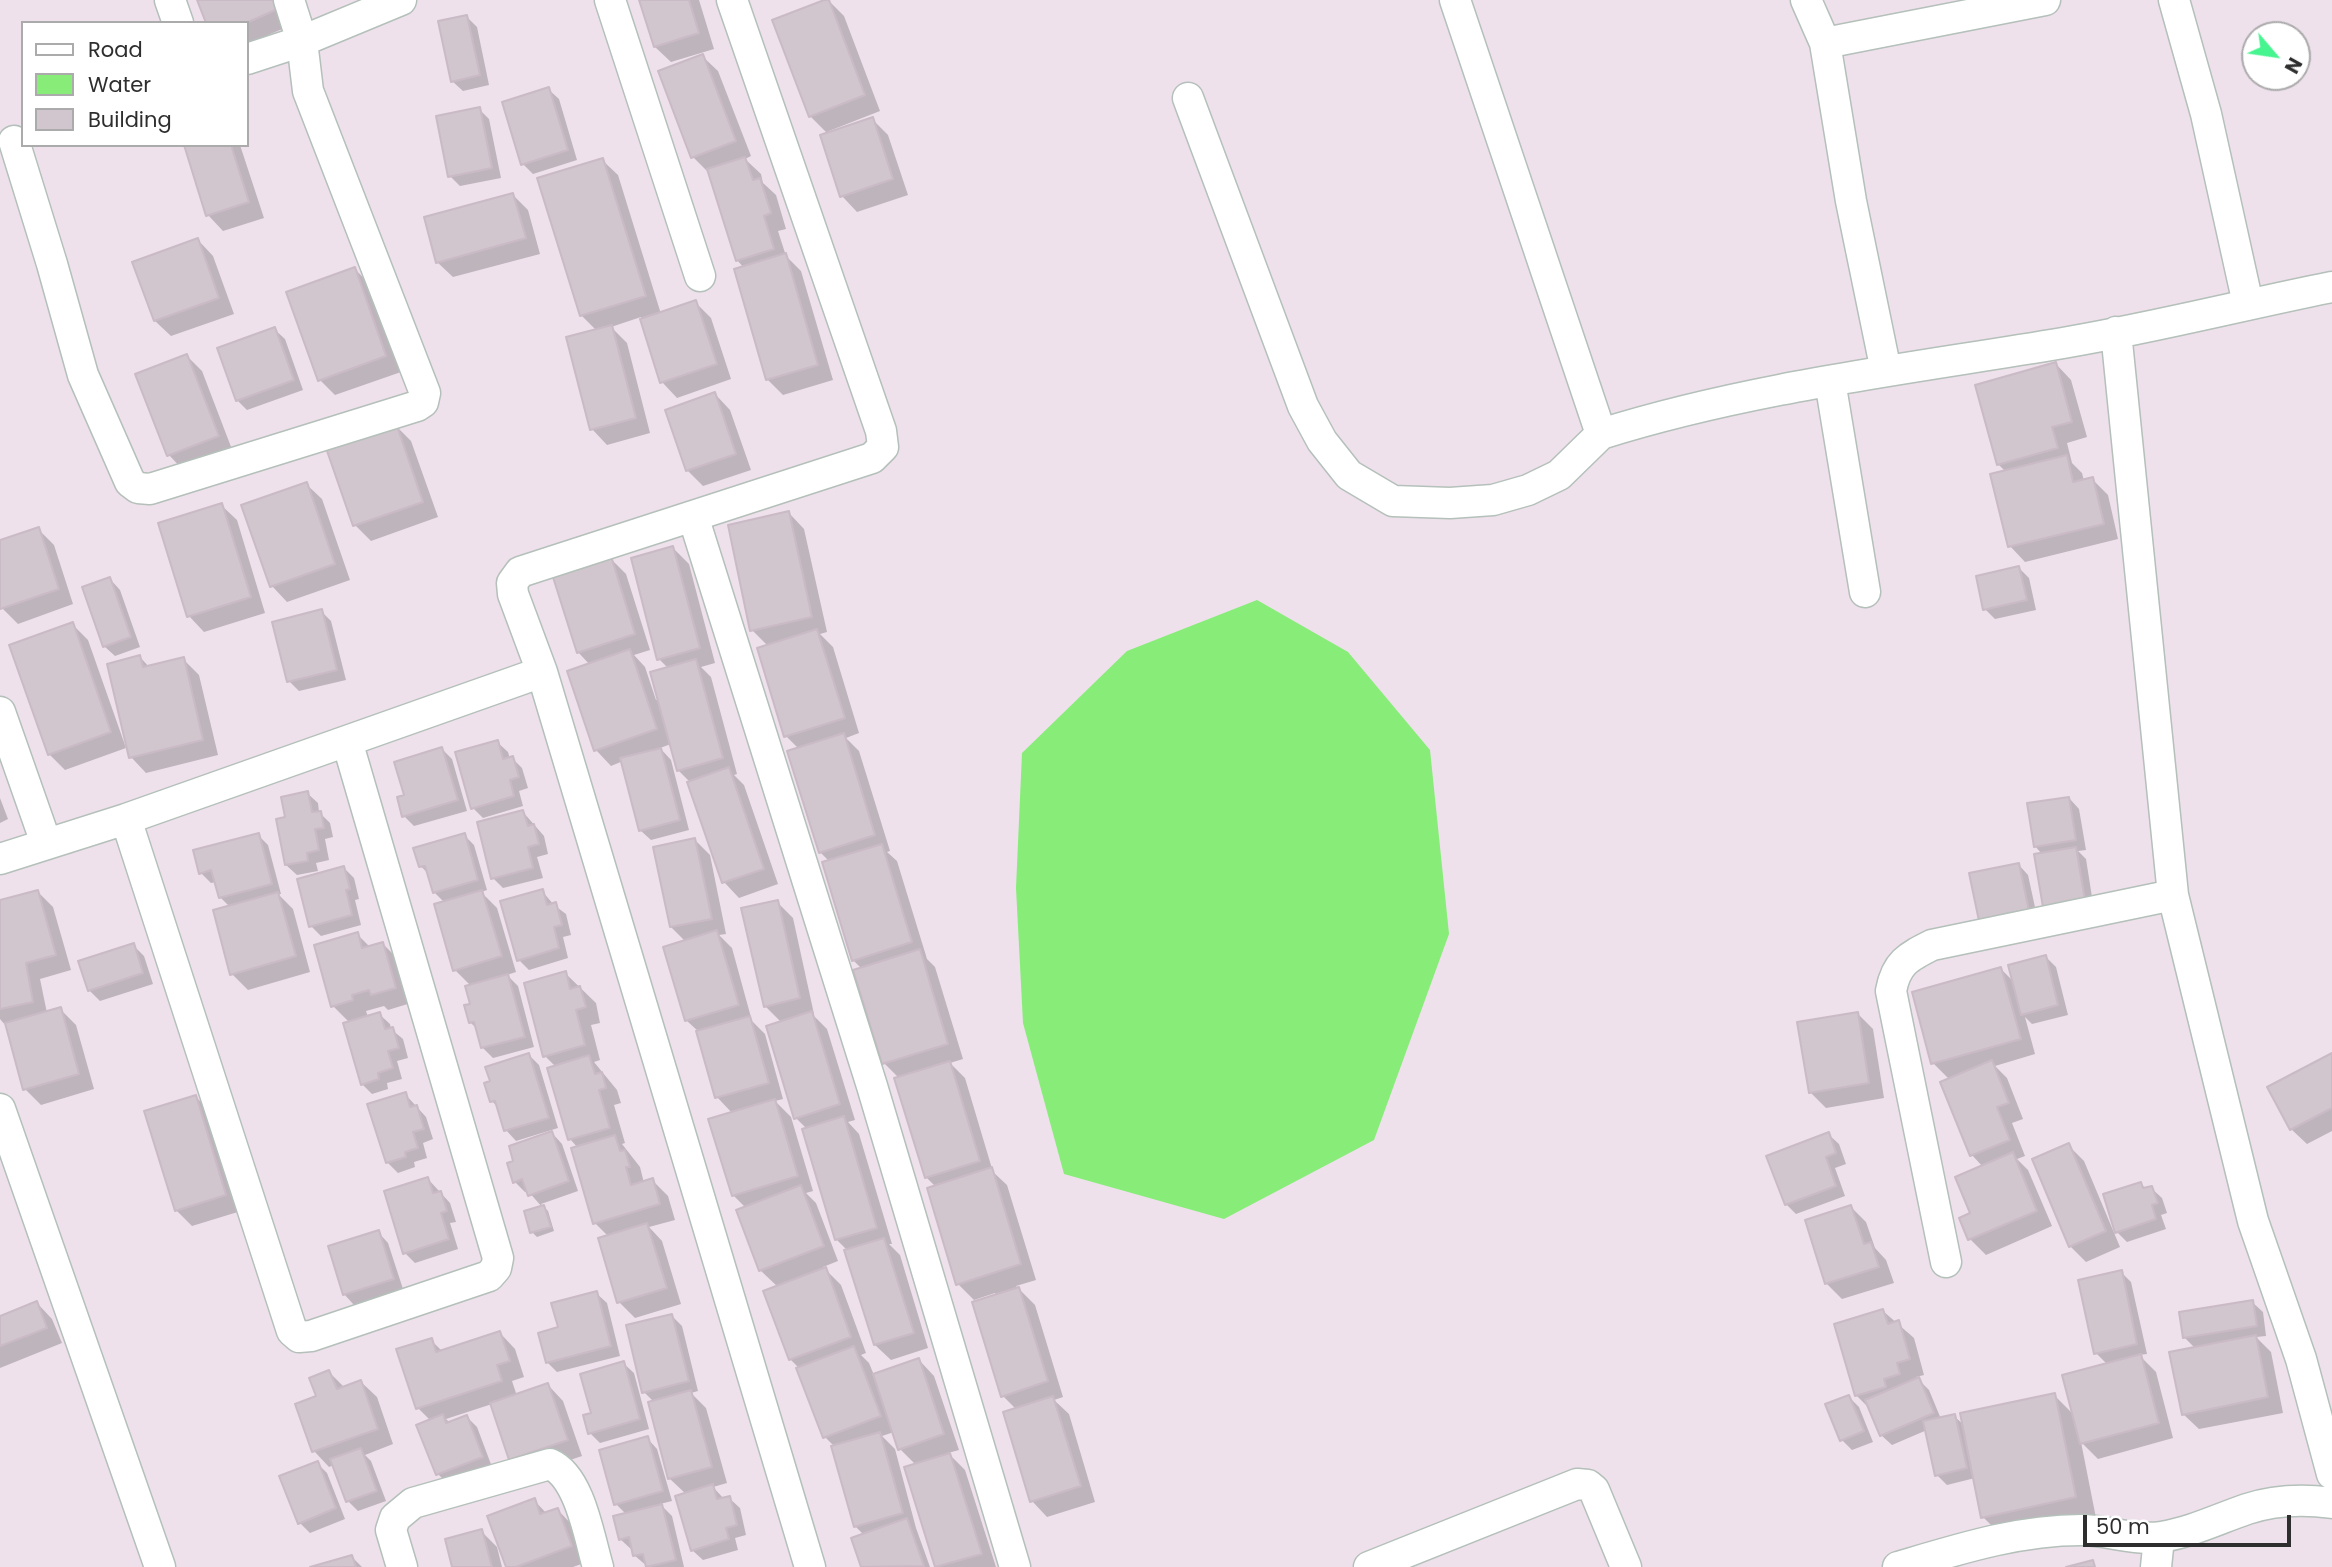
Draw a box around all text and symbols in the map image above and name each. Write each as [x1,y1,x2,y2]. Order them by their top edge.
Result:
legend [21,21,248,147]
north arrow [2241,21,2311,91]
text: Road [88,35,143,64]
text: N [2278,53,2308,78]
text: Water [88,70,151,99]
text: Building [88,105,172,134]
scale bar [2087,1500,2295,1544]
text: 50 m [2096,1512,2150,1541]

